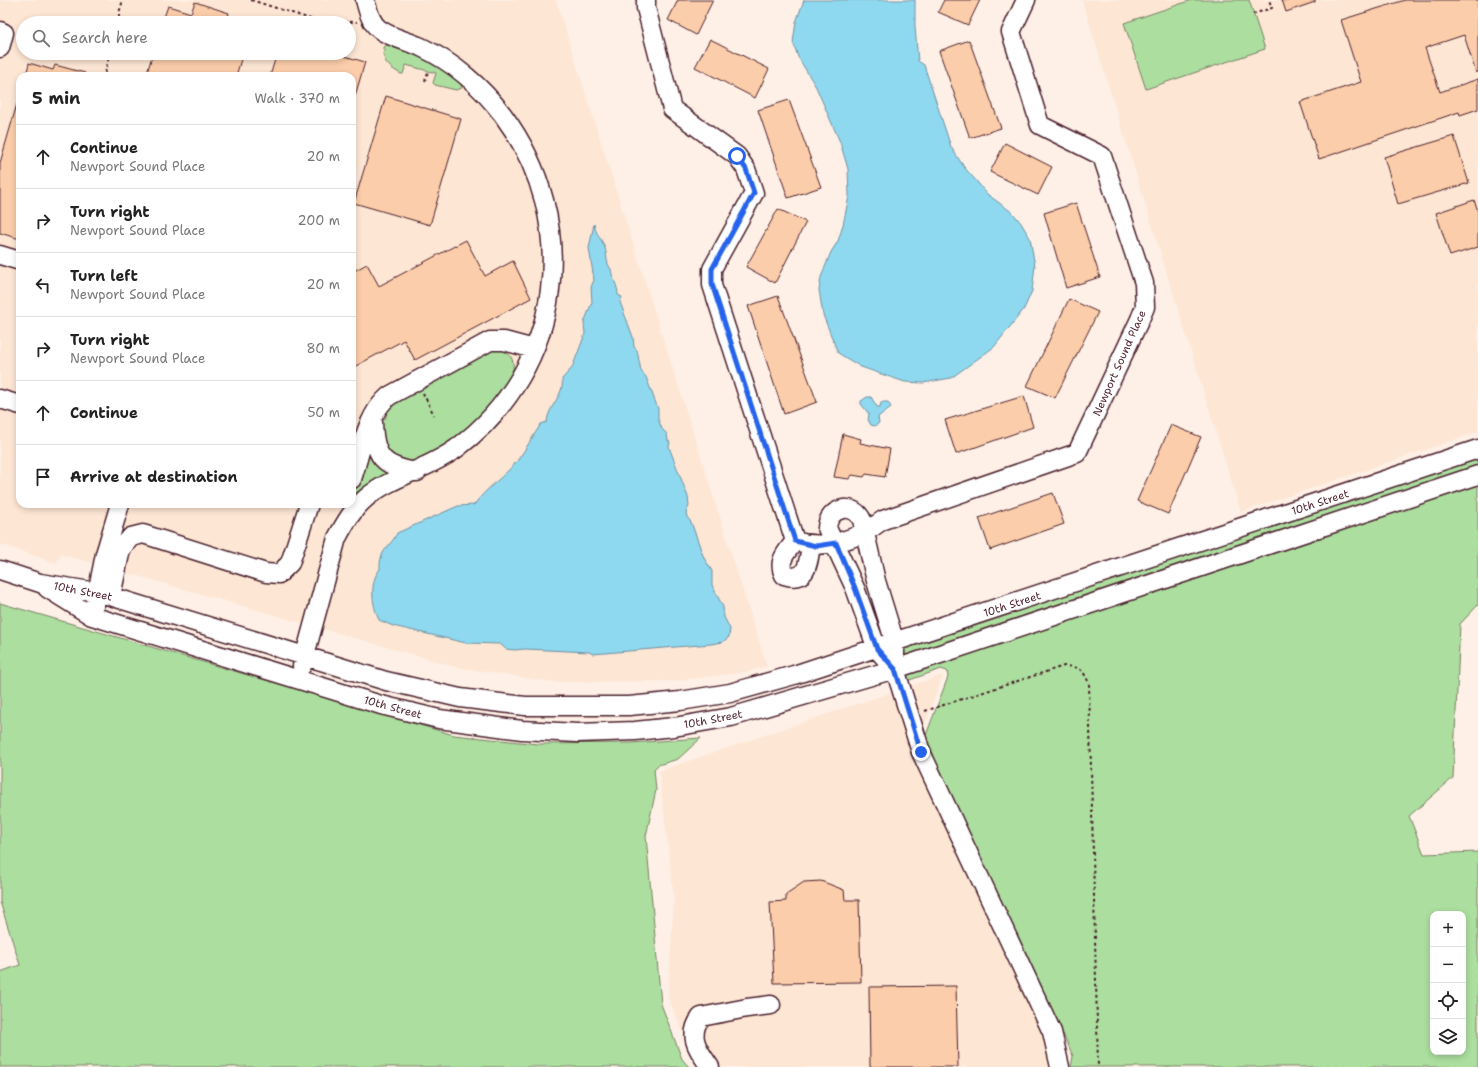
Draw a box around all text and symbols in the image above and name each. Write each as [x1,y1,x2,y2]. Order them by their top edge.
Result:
search box [16,16,356,60]
icon: search [30,27,52,49]
text: Search here [62,28,148,48]
text: 5 min [32,87,80,109]
text: Walk · 370 m [255,90,340,107]
text: Continue [70,138,138,158]
icon: ahead [32,146,54,168]
route start [728,147,746,165]
text: 20 m [307,148,340,165]
text: Newport Sound Place [70,158,205,175]
text: Turn right [70,202,150,222]
icon: right [32,210,54,232]
text: 200 m [298,212,340,229]
text: Newport Sound Place [70,222,205,239]
text: Turn left [70,266,138,286]
icon: left [32,274,54,296]
text: 20 m [307,276,340,293]
text: Newport Sound Place [70,286,205,303]
street label: Newport Sound Place [1089,308,1150,419]
text: Turn right [70,330,150,350]
icon: right [32,338,54,360]
text: 80 m [306,340,340,357]
text: Newport Sound Place [70,350,205,367]
icon: ahead [32,402,54,424]
text: Continue [70,403,138,423]
text: 50 m [307,404,340,421]
icon: arrive [32,466,54,488]
text: Arrive at destination [70,467,238,487]
street label: 10th Street [1289,486,1351,519]
street label: 10th Street [52,578,114,605]
street label: 10th Street [981,588,1043,621]
street label: 10th Street [362,693,424,722]
street label: 10th Street [682,706,744,733]
route end [912,743,930,761]
map controls [1430,911,1466,1055]
button: + [1430,911,1466,947]
button: − [1430,947,1466,983]
button: locate [1430,983,1466,1019]
button: layers [1430,1019,1466,1055]

